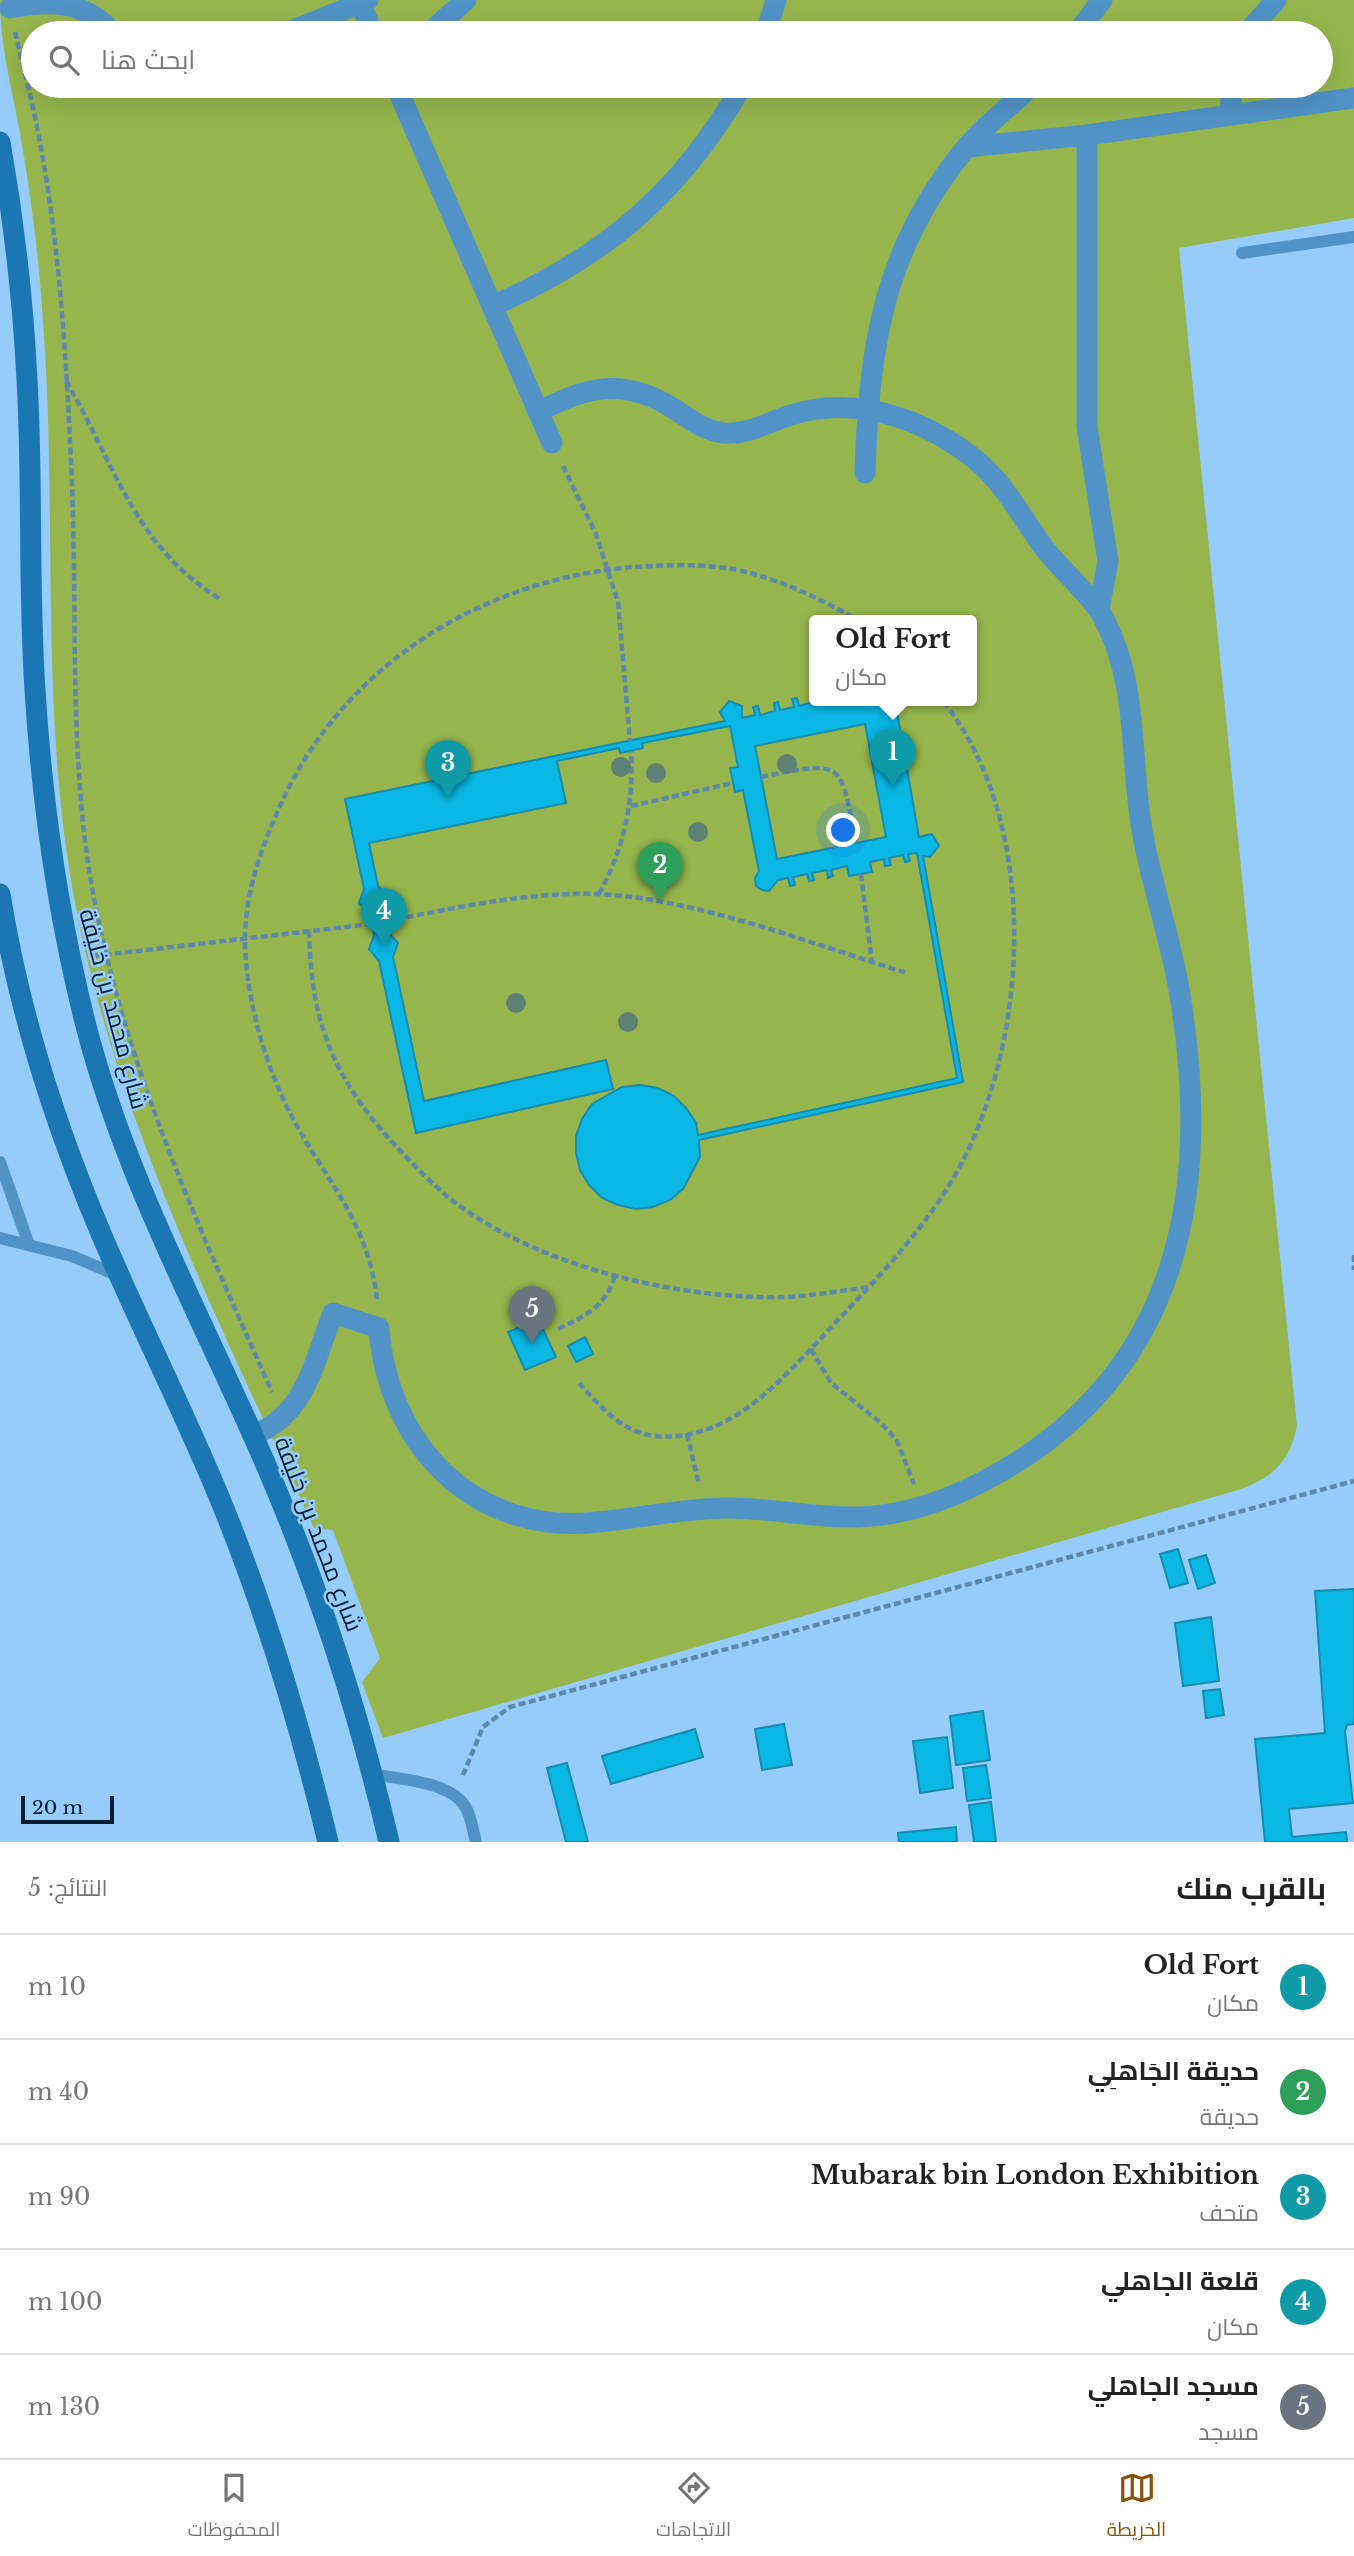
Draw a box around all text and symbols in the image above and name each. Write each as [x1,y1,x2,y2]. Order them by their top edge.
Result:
search box [21,21,1333,98]
icon: search [45,41,83,79]
text: ابحث هنا [101,44,195,76]
popup [809,615,977,706]
text: Old Fort [835,623,951,655]
text: مكان [835,663,887,691]
pin: 1 [870,729,916,787]
pin: 3 [425,740,471,798]
your location [826,813,860,847]
pin: 2 [637,842,683,900]
pin: 4 [361,888,407,946]
street label: شارع محمد بن خليفة [71,906,155,1113]
pin: 5 [509,1286,555,1344]
street label: شارع محمد بن خليفة [267,1433,369,1636]
scale bar [21,1793,114,1825]
text: 20 m [32,1796,83,1819]
text: بالقرب منك [1177,1870,1326,1907]
text: النتائج: 5 [28,1874,108,1902]
text: Old Fort [1144,1949,1259,1981]
text: 10 m [28,1973,86,2001]
text: 1 [1298,1973,1308,2001]
text: مكان [1207,1989,1259,2017]
text: حديقة الجَاهلِي [1088,2055,1259,2087]
text: 40 m [28,2078,89,2106]
text: 2 [1296,2078,1311,2106]
text: حديقة [1200,2103,1259,2131]
text: Mubarak bin London Exhibition [811,2159,1259,2191]
text: 90 m [28,2183,91,2211]
text: 3 [1296,2183,1310,2211]
text: متحف [1199,2199,1259,2227]
text: قلعة الجاهلي [1101,2265,1259,2297]
text: 100 m [28,2288,102,2316]
text: 4 [1295,2288,1311,2316]
text: مكان [1207,2313,1259,2341]
text: مسجد الجاهلي [1088,2370,1259,2402]
text: 130 m [28,2393,100,2421]
text: 5 [1296,2393,1310,2421]
text: مسجد [1198,2418,1259,2446]
tab: المحفوظات [188,2469,280,2547]
tab: الاتجاهات [656,2469,731,2547]
tab: الخريطة [1107,2469,1166,2547]

